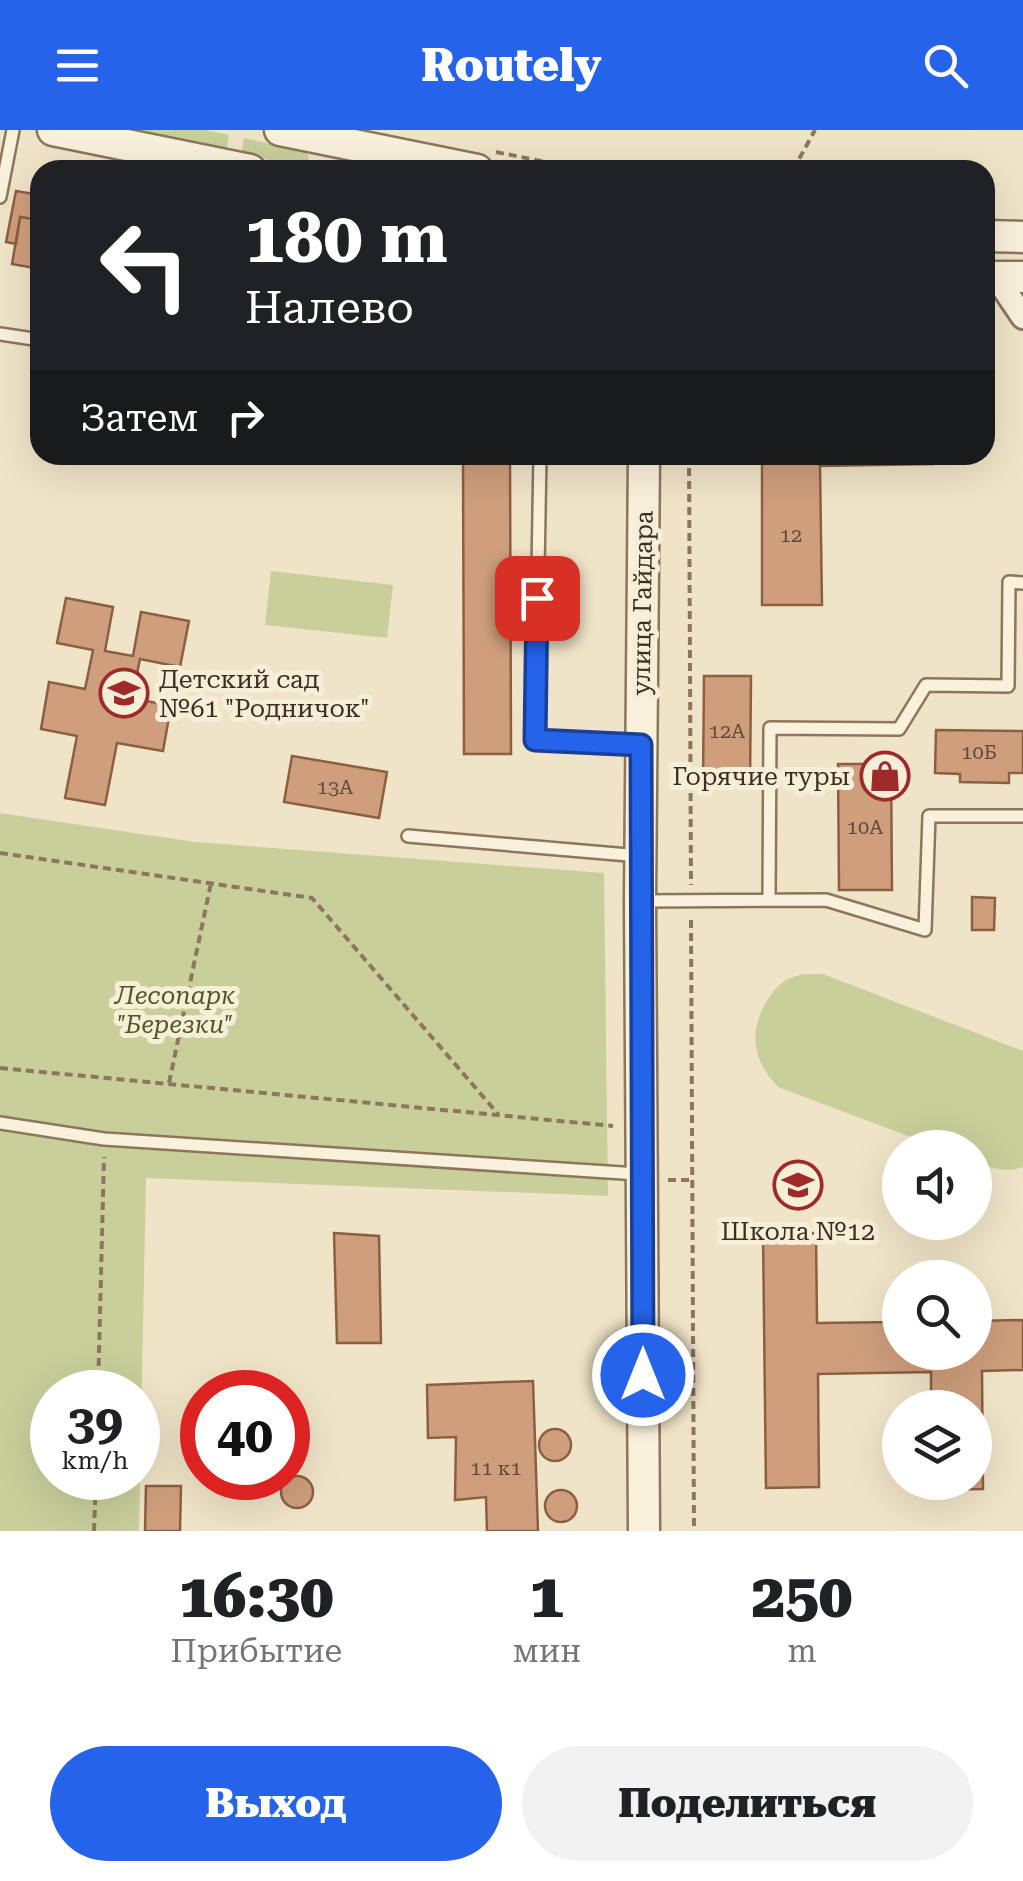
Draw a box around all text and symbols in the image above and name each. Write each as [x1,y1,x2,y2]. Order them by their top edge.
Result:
icon: menu [50,38,105,93]
icon: search [918,38,973,93]
text: Routely [421,39,602,92]
text: 180 m [245,197,448,279]
icon: left [80,200,210,330]
text: Налево [245,281,414,334]
icon: right [218,390,273,445]
text: Затем [80,396,198,440]
street label: улица Гайдара [626,510,659,696]
house number: 12 [780,523,802,547]
pin [495,556,580,641]
icon: arrive [510,571,565,626]
place label: Детский сад №61 "Родничок" [159,665,370,723]
school or university icon: Детский сад №61 "Родничок" [98,667,150,719]
house number: 12А [709,719,745,743]
house number: 10Б [961,740,997,764]
shop icon: Горячие туры [859,750,911,802]
place label: Горячие туры [672,762,850,791]
house number: 13А [317,775,353,799]
house number: 10А [847,815,883,839]
park label: Лесопарк "Березки" [113,981,235,1039]
map controls [882,1130,992,1500]
button: sound [882,1130,992,1240]
school or university icon: Школа №12 [772,1159,824,1211]
place label: Школа №12 [721,1217,875,1246]
button: search [882,1260,992,1370]
position arrow [591,1323,695,1427]
speed limit sign: 40 [180,1370,310,1500]
button: layers [882,1390,992,1500]
text: 39 [67,1394,123,1452]
text: km/h [62,1446,128,1475]
house number: 11 к1 [470,1456,522,1480]
text: 16:30 [179,1561,334,1632]
text: 1 [530,1561,564,1632]
text: 250 [752,1561,852,1632]
text: Прибытие [171,1632,342,1670]
text: мин [513,1632,581,1670]
text: m [787,1632,817,1670]
button: Выход [50,1746,502,1861]
button: Поделиться [522,1746,973,1861]

